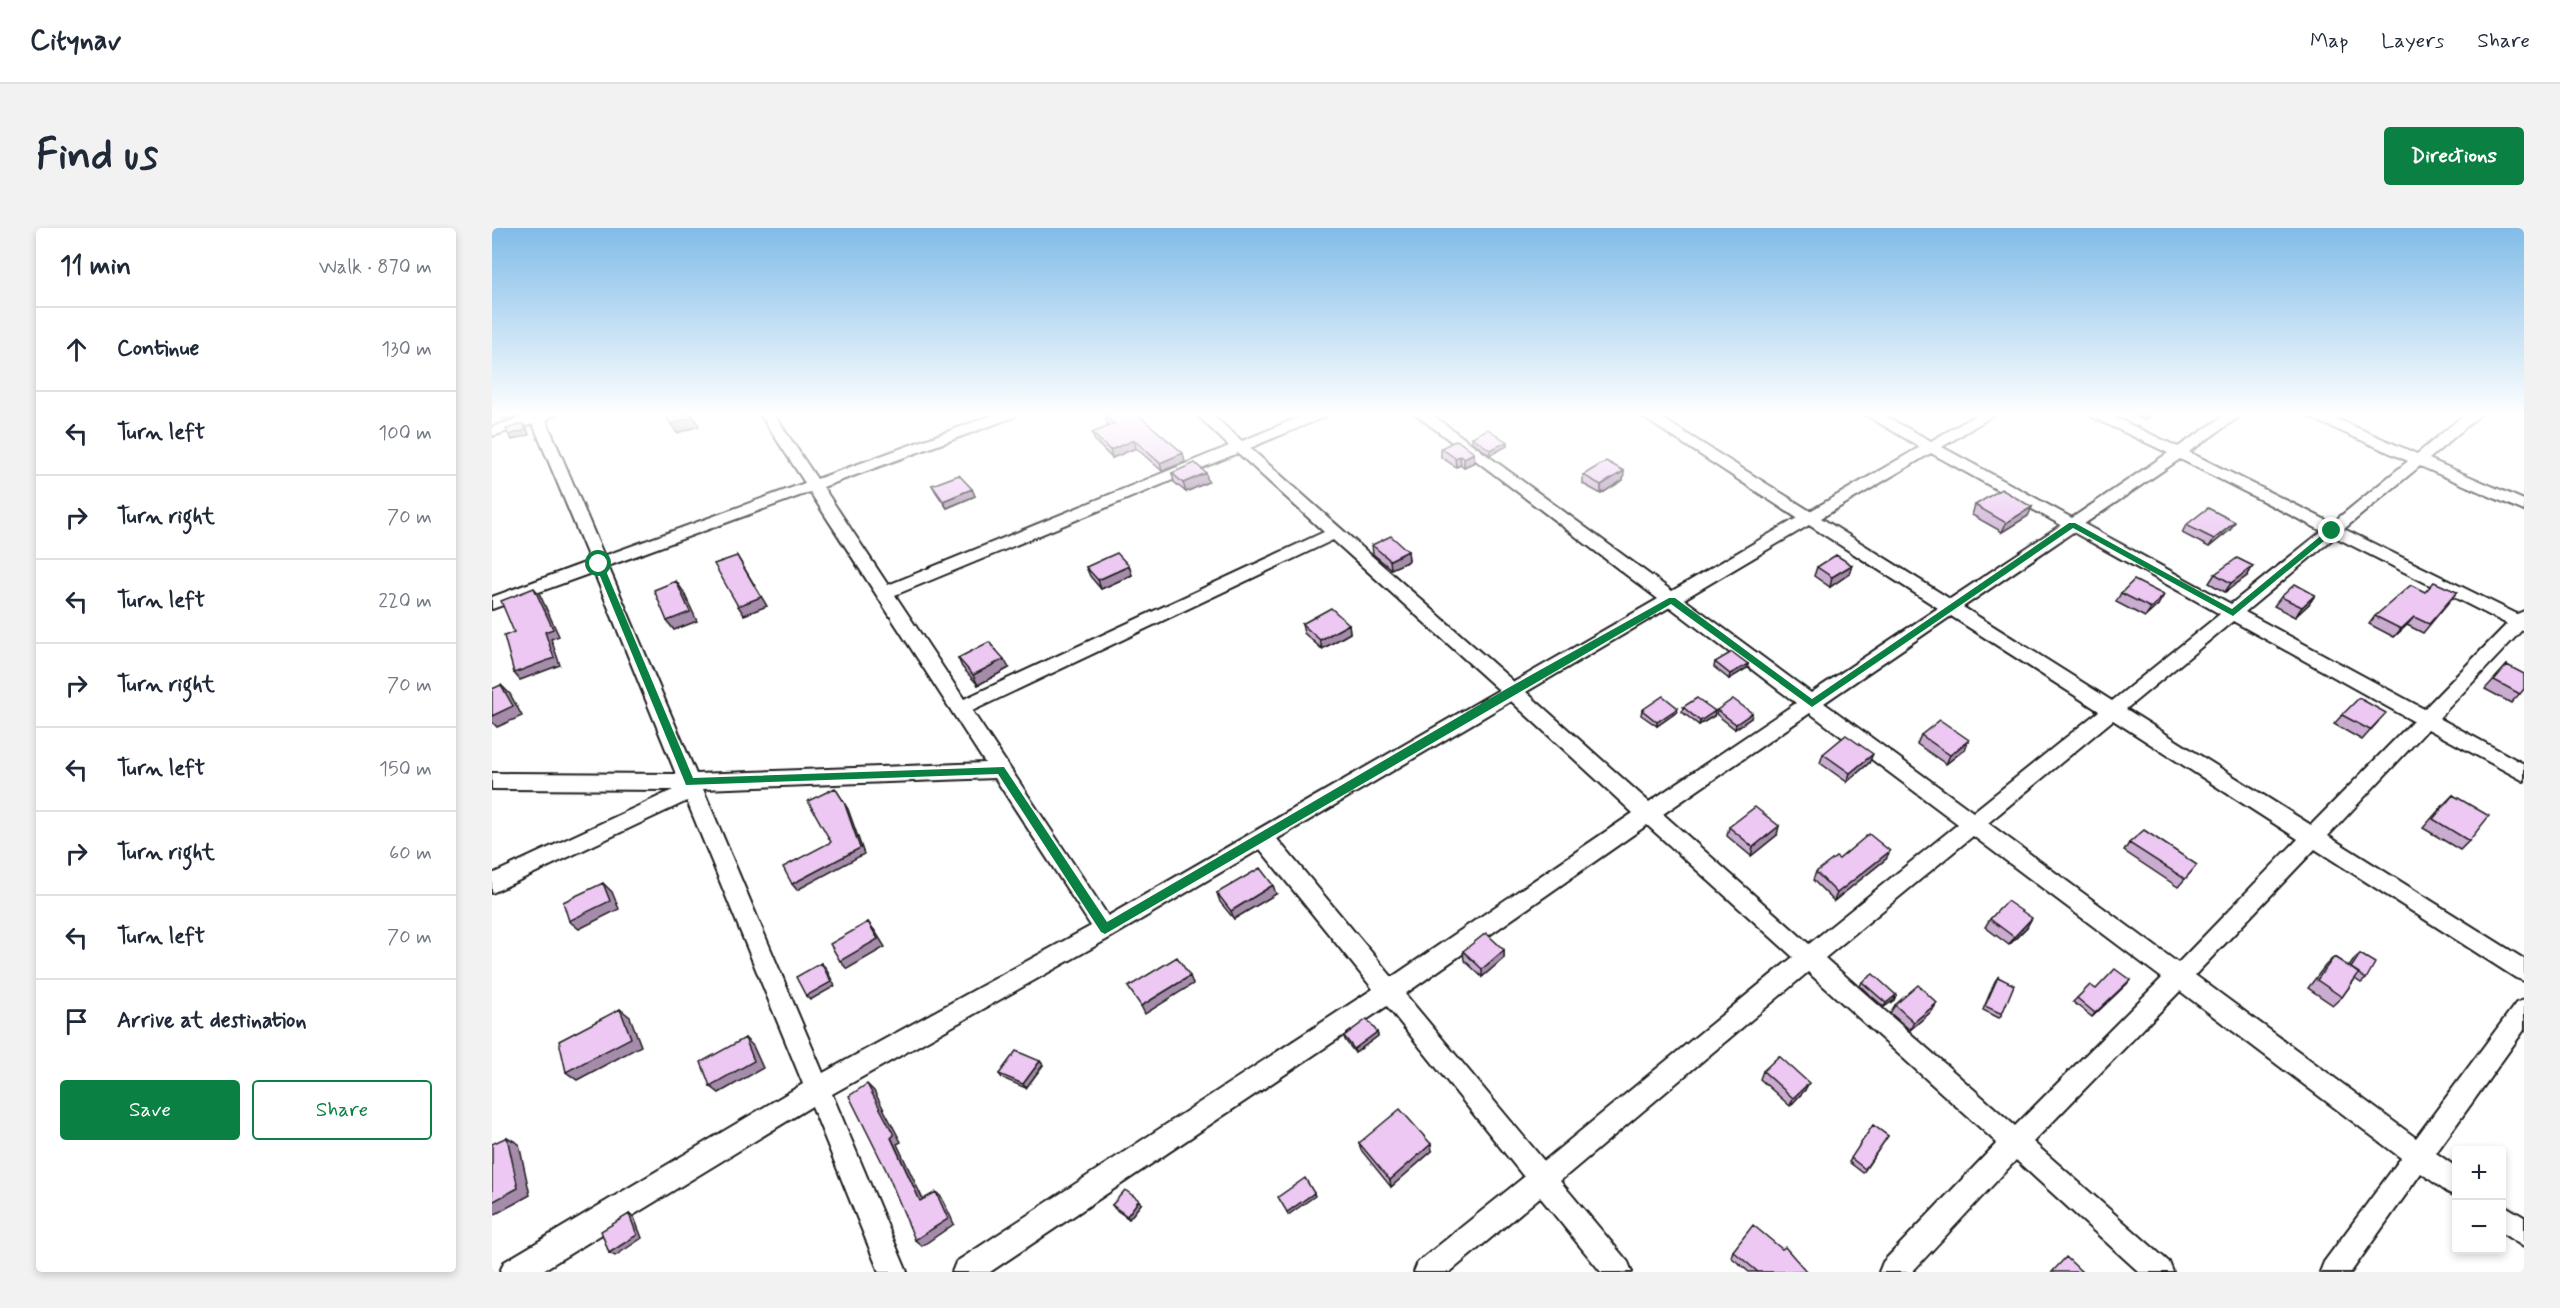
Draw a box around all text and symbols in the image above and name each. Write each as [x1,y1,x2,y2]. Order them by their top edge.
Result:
text: Citynav [30,23,121,60]
text: Map [2310,27,2348,55]
text: Layers [2381,27,2444,55]
text: Share [2477,27,2530,55]
button: Directions [2384,127,2524,185]
text: Find us [36,129,158,184]
text: 11 min [60,250,131,284]
text: Walk · 870 m [319,254,432,281]
icon: ahead [60,333,93,366]
text: Continue [117,335,199,363]
text: 130 m [381,336,432,363]
icon: left [60,417,93,450]
text: Turn left [117,419,205,447]
text: 100 m [378,420,432,447]
icon: right [60,501,93,534]
text: Turn right [117,503,215,531]
text: 70 m [387,504,432,531]
route end [2318,517,2344,543]
route start [585,550,611,576]
icon: left [60,585,93,618]
text: Turn left [117,587,205,615]
text: 220 m [378,588,432,615]
icon: right [60,669,93,702]
text: Turn right [117,671,215,699]
text: 70 m [387,672,432,699]
icon: left [60,753,93,786]
text: Turn left [117,755,205,783]
text: 150 m [379,756,432,783]
icon: right [60,837,93,870]
text: Turn right [117,839,215,867]
text: 60 m [389,840,432,867]
icon: left [60,921,93,954]
text: Turn left [117,923,205,951]
text: 70 m [387,924,432,951]
icon: arrive [60,1005,93,1038]
text: Arrive at destination [117,1007,307,1035]
button: Save [60,1080,240,1140]
button: Share [252,1080,432,1140]
map controls [2452,1146,2506,1254]
button: + [2452,1146,2506,1200]
button: − [2452,1200,2506,1254]

